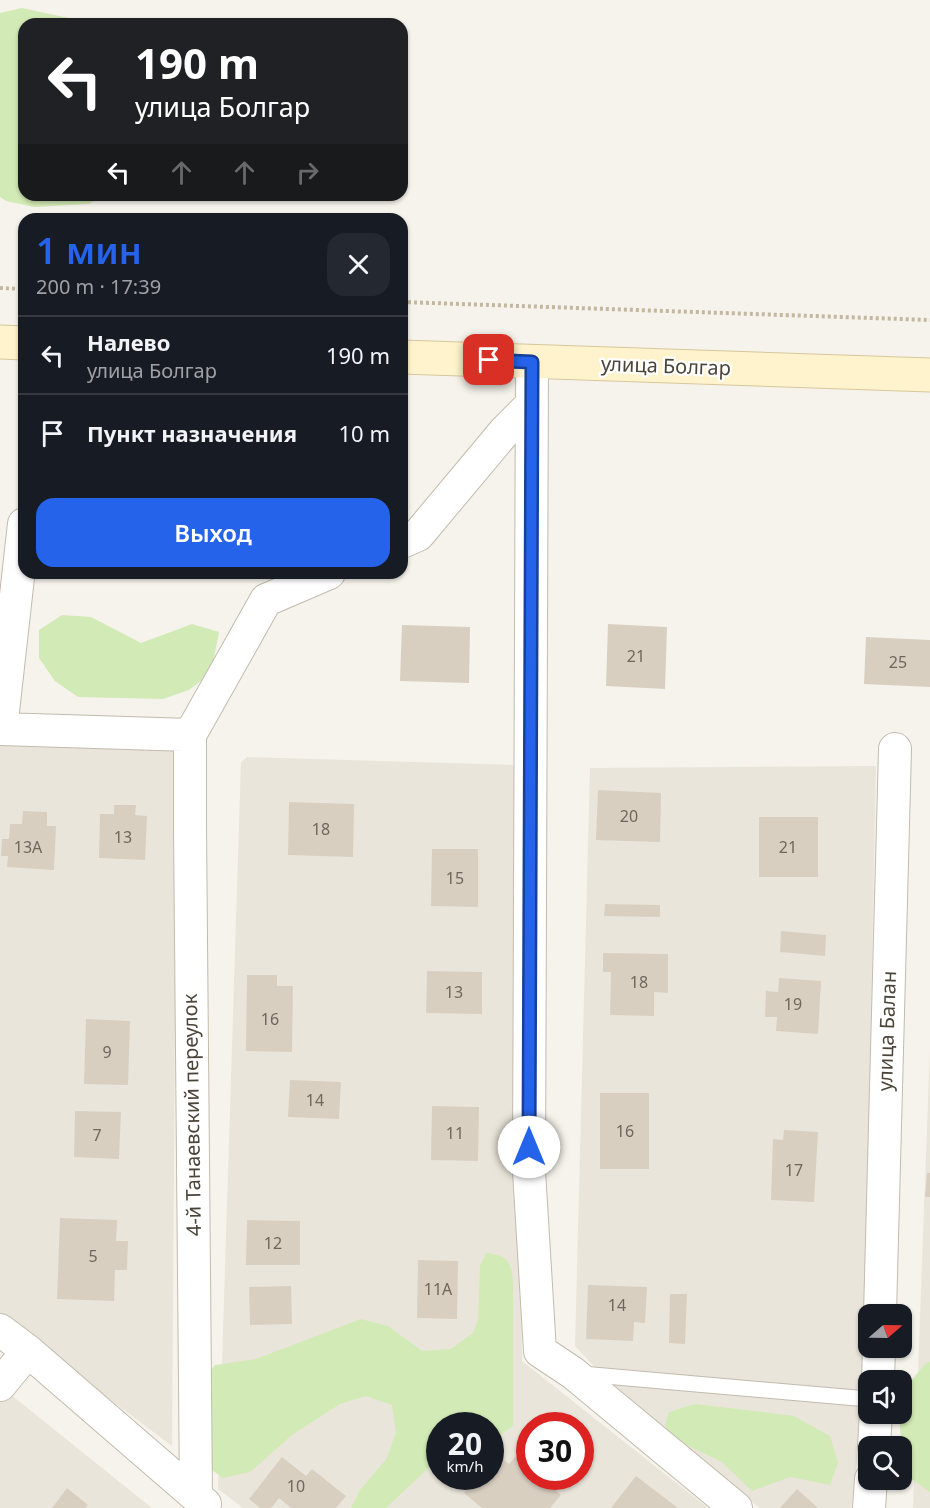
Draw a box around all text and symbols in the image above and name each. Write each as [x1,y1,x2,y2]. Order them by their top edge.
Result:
text: 190 m [135,34,259,91]
icon: left [36,42,114,120]
text: улица Болгар [135,88,310,125]
icon: left [102,156,135,189]
icon: ahead [165,156,198,189]
icon: ahead [228,156,261,189]
icon: right [291,156,324,189]
text: 1 мин [36,226,142,275]
button: close [327,233,390,296]
text: 200 m · 17:39 [36,273,161,300]
text: Налево [87,327,170,357]
pin [463,334,514,385]
icon: left [36,339,69,372]
text: 190 m [326,340,390,370]
icon: arrive [472,343,505,376]
street label: улица Болгар [601,350,731,381]
text: улица Болгар [87,357,217,384]
icon: arrive [36,417,69,450]
text: Пункт назначения [87,418,297,448]
text: 10 m [339,418,390,448]
button: Выход [36,498,390,567]
house number: 21 [627,645,645,667]
house number: 25 [889,651,907,673]
house number: 20 [620,805,638,827]
house number: 18 [312,818,330,840]
house number: 13 [114,826,132,848]
house number: 13А [14,836,43,858]
house number: 21 [779,836,797,858]
house number: 15 [446,867,464,889]
street label: улица Балан [871,970,902,1092]
house number: 18 [630,971,648,993]
house number: 13 [445,981,463,1003]
street label: 4-й Танаевский переулок [176,993,207,1236]
house number: 19 [784,993,802,1015]
house number: 16 [261,1008,279,1030]
house number: 9 [102,1041,112,1063]
house number: 14 [306,1089,324,1111]
position arrow [497,1115,561,1179]
house number: 16 [616,1120,634,1142]
house number: 11 [446,1122,464,1144]
house number: 7 [92,1124,102,1146]
house number: 17 [785,1159,803,1181]
house number: 12 [264,1232,282,1254]
house number: 5 [88,1245,98,1267]
house number: 11А [424,1278,453,1300]
house number: 14 [608,1294,626,1316]
north arrow [858,1304,912,1358]
map controls [858,1304,912,1490]
button: sound [858,1370,912,1424]
speed limit sign: 30 [516,1412,594,1490]
text: 20 [448,1423,482,1464]
button: search [858,1436,912,1490]
text: km/h [447,1456,483,1476]
house number: 10 [287,1475,305,1497]

